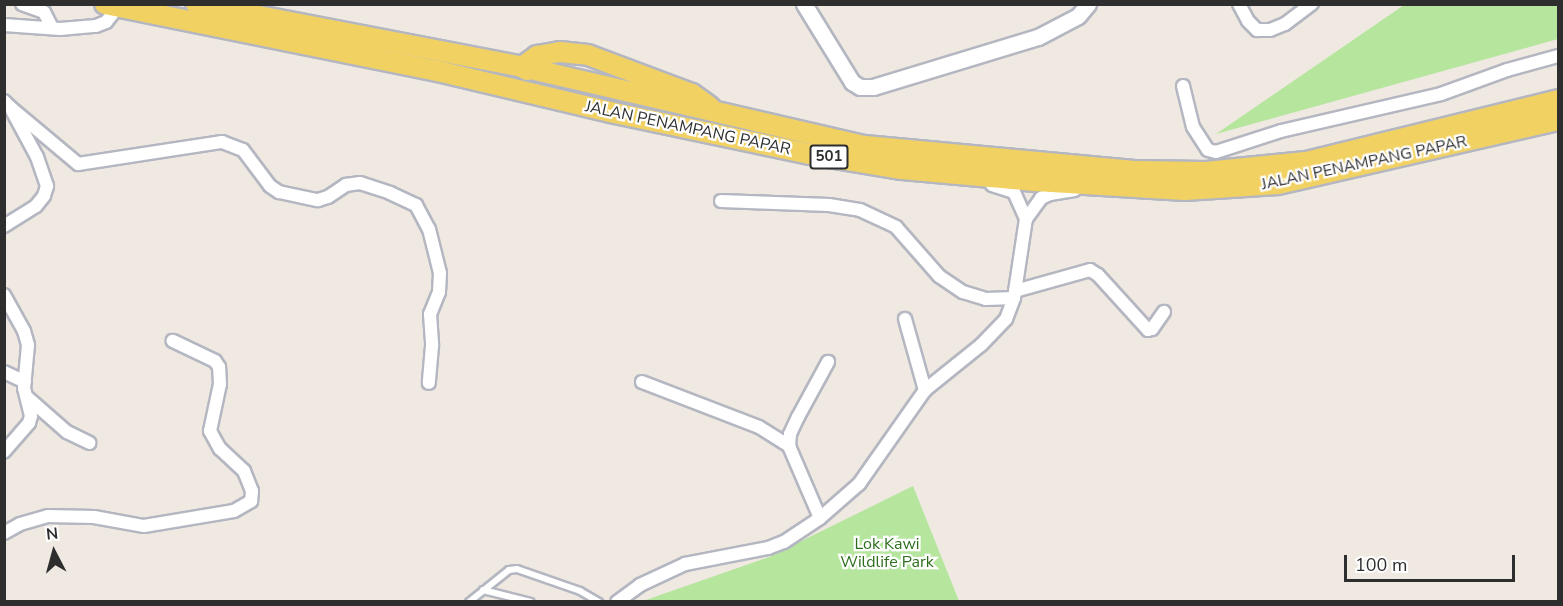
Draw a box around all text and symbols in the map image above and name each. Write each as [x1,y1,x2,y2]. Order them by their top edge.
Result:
street label: JALAN PENAMPANG PAPAR [583,97,793,159]
street label: JALAN PENAMPANG PAPAR [1259,132,1469,194]
road number: 501 [810,145,848,169]
north arrow [24,522,84,582]
text: N [45,523,59,546]
park label: Lok Kawi Wildlife Park [840,534,934,572]
scale bar [1347,543,1518,581]
text: 100 m [1355,553,1407,577]

